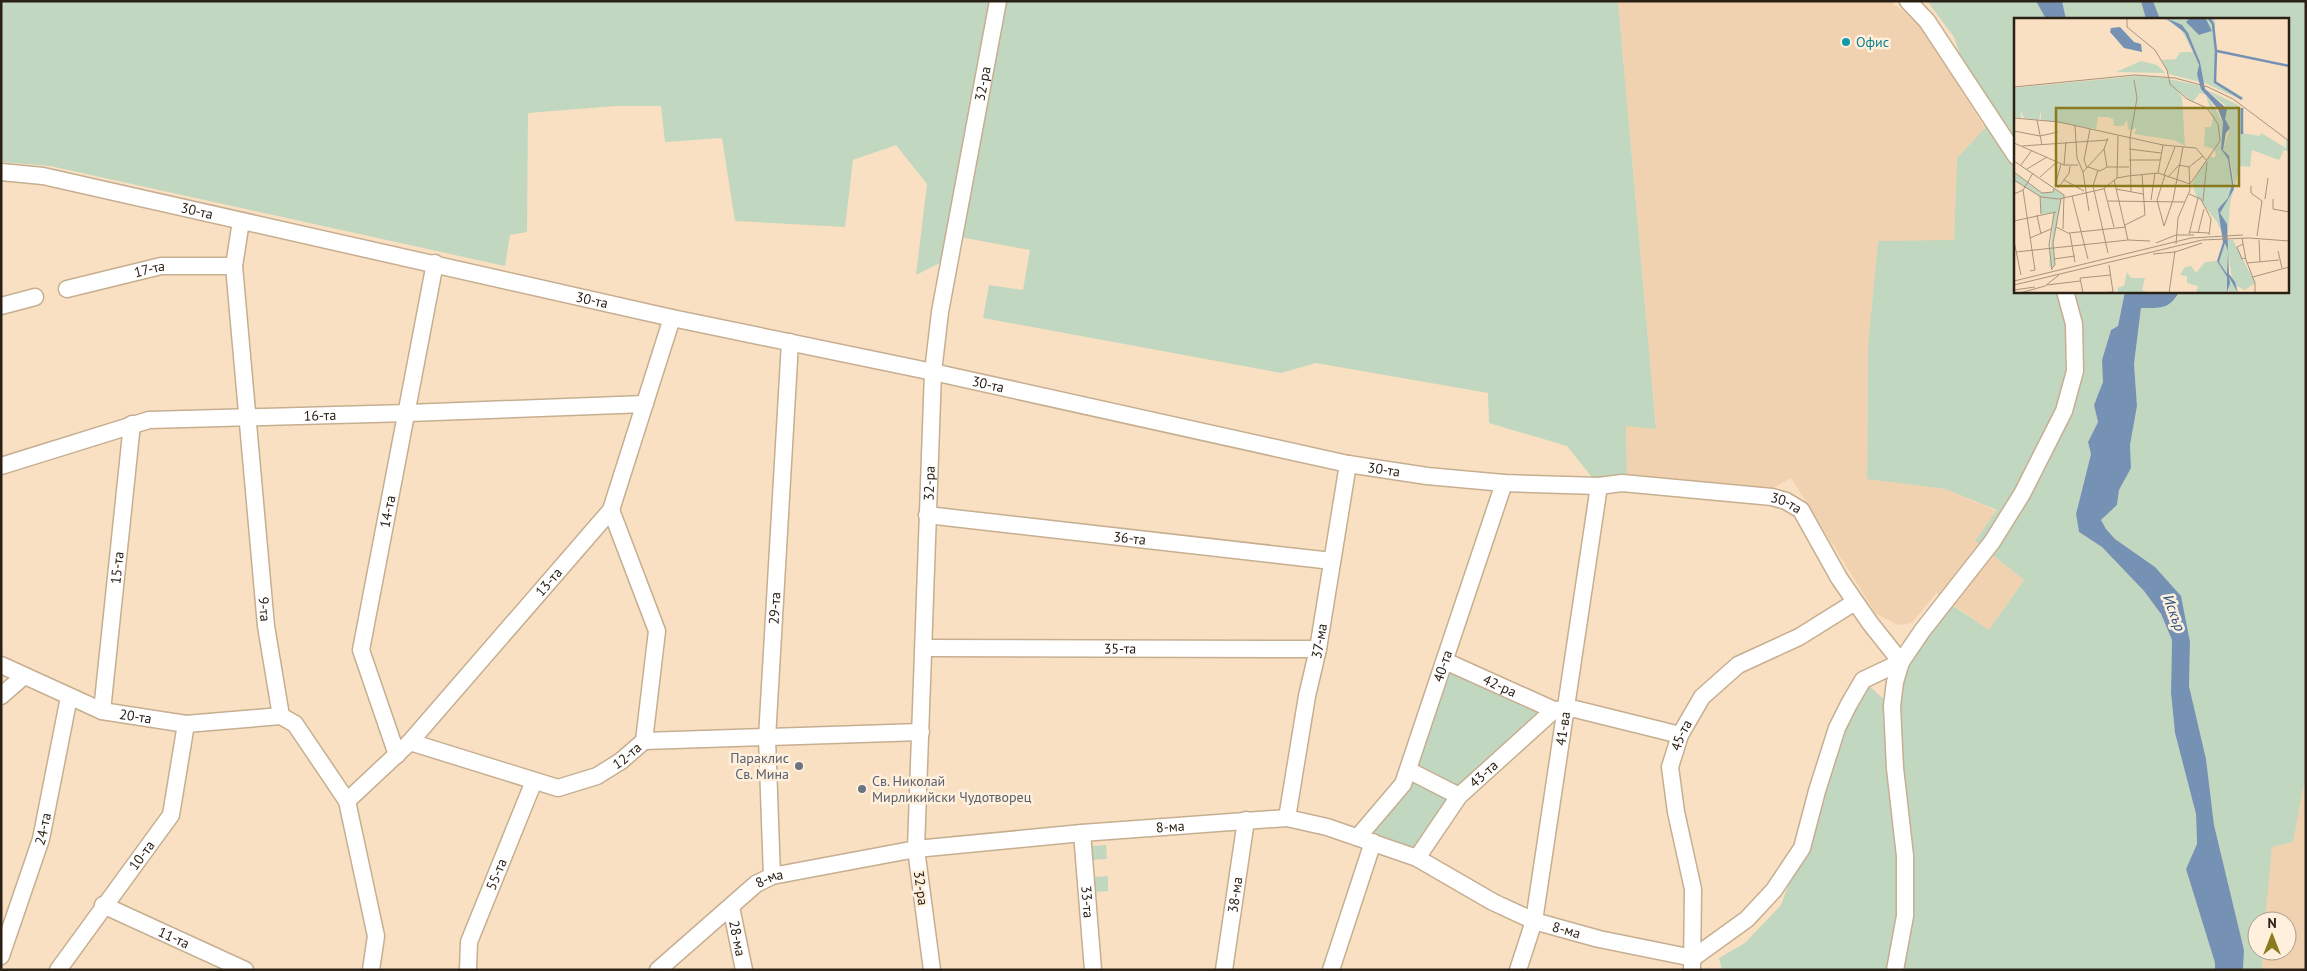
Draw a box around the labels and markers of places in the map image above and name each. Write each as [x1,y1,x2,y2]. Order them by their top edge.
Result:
place label: Офис [1856,33,1889,51]
marker: Офис [1840,36,1852,48]
place label: Параклис Св. Мина [730,749,789,783]
marker: Параклис Св. Мина [793,760,805,772]
place label: Св. Николай Мирликийски Чудотворец [872,772,1032,806]
marker: Св. Николай Мирликийски Чудотворец [856,783,868,795]

